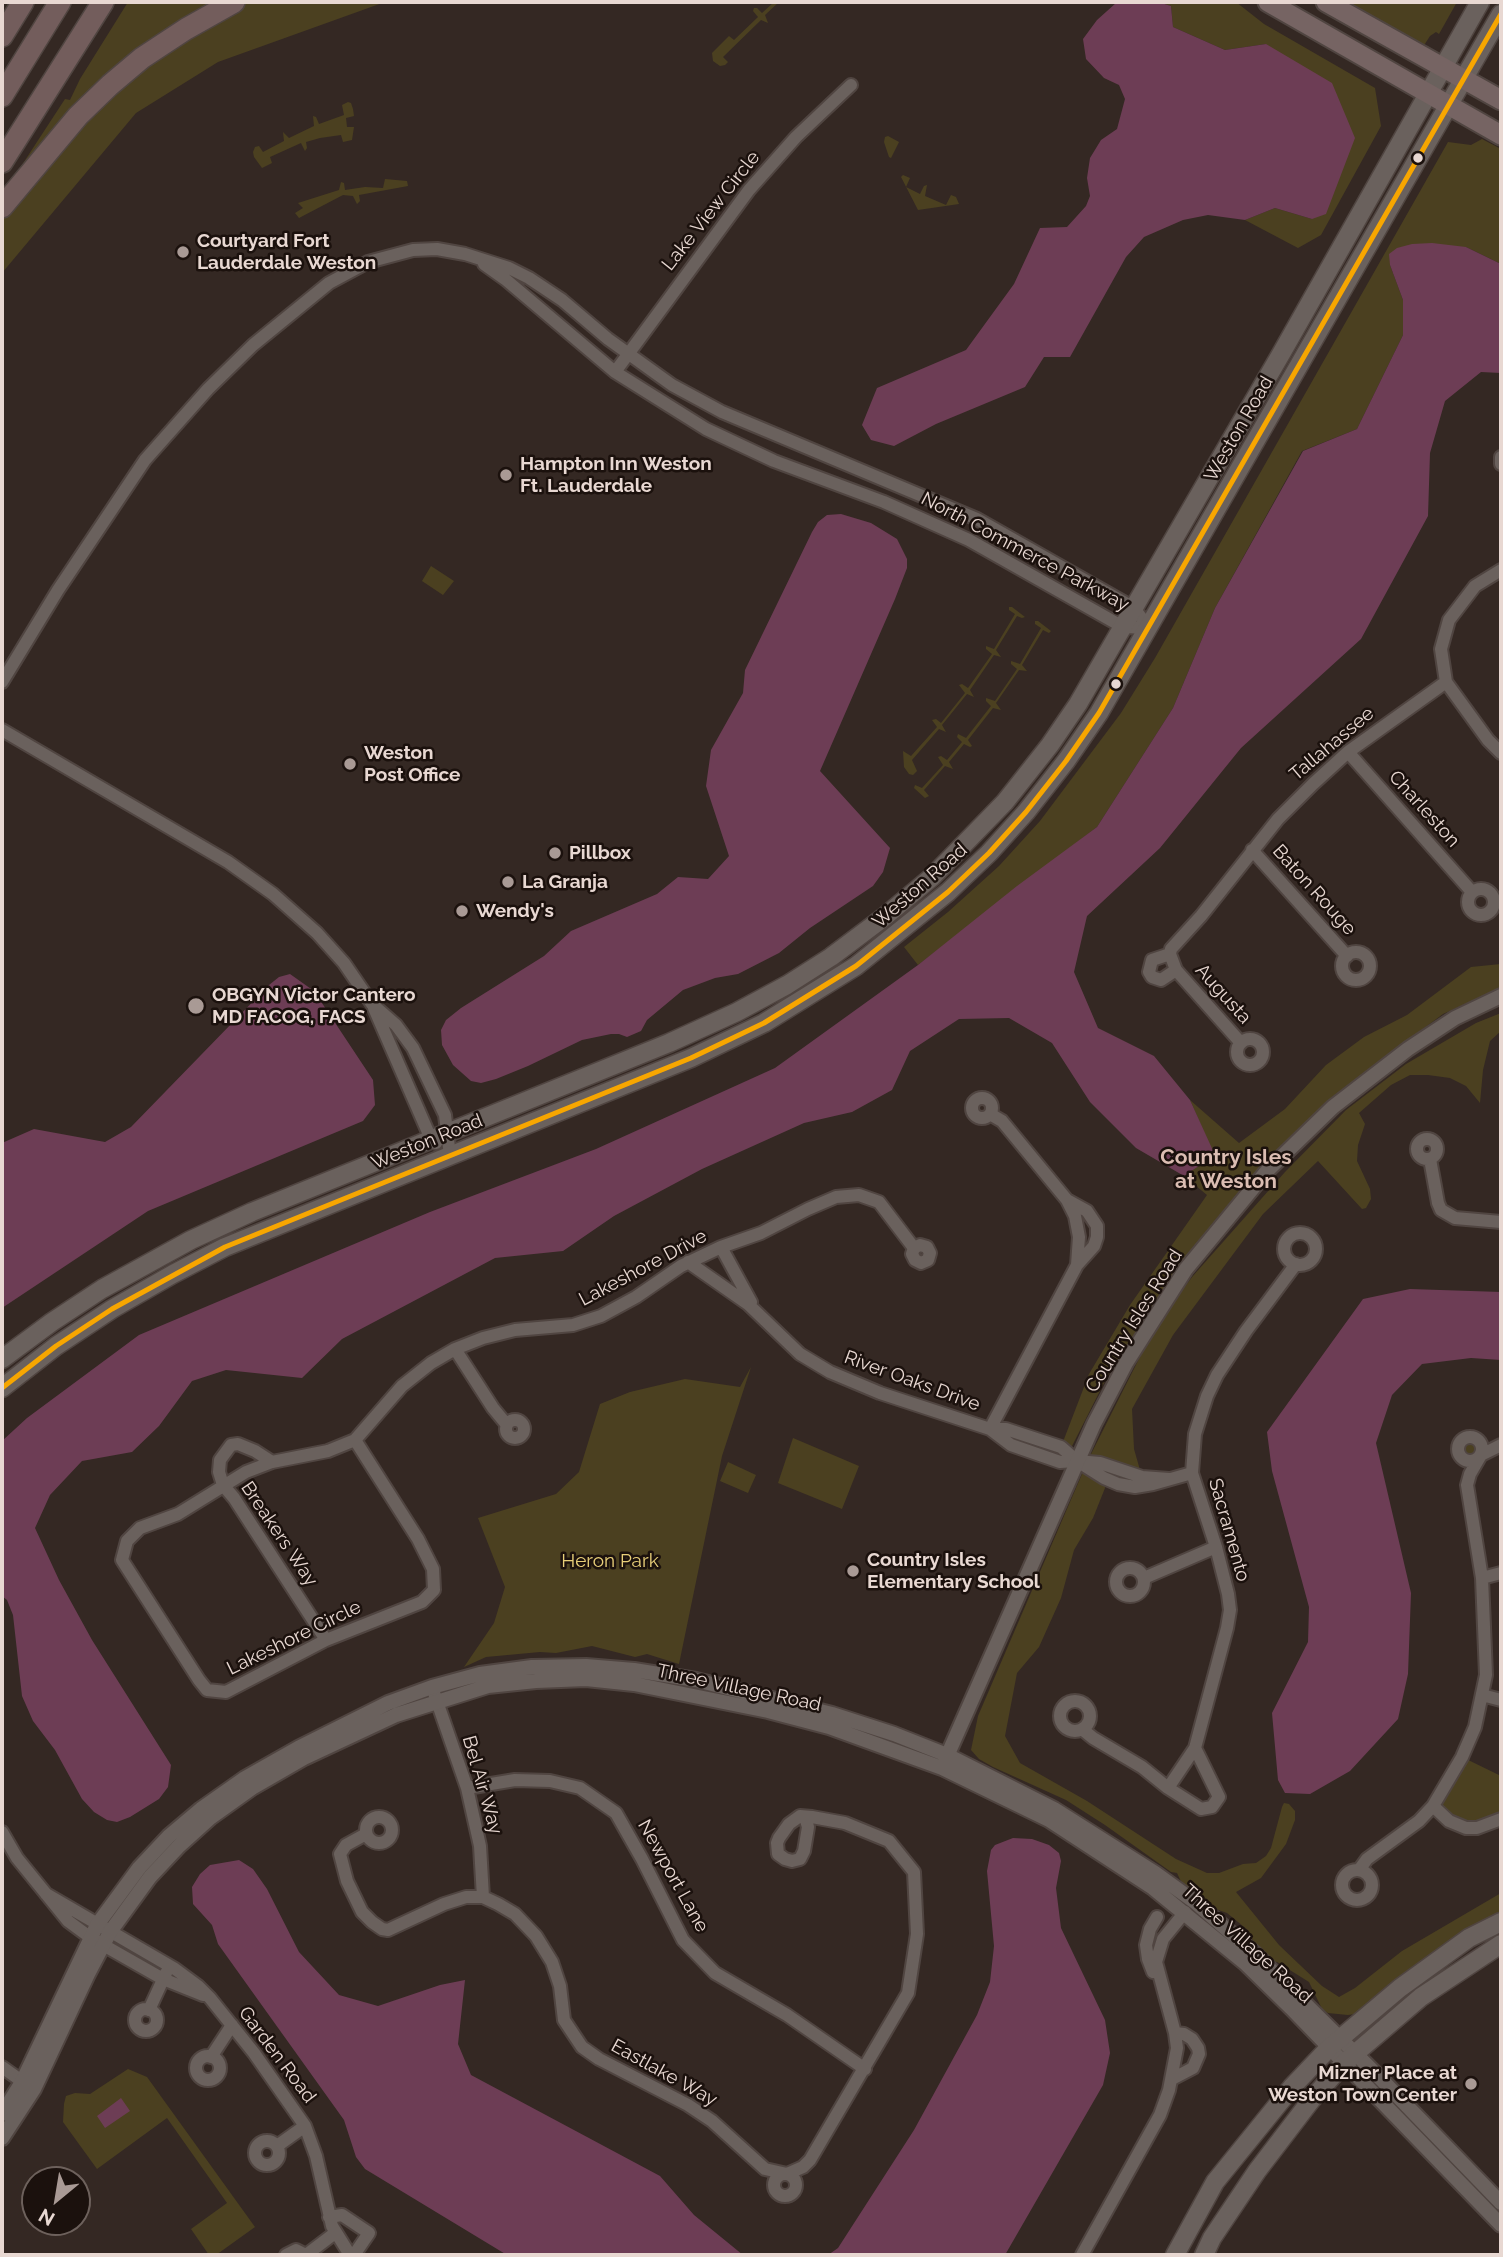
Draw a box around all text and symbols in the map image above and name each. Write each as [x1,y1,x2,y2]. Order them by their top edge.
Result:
street label: Lake View Circle [657,147,765,275]
unlabelled marker [1411,151,1425,165]
place label: Courtyard Fort Lauderdale Weston [197,230,376,274]
marker: Courtyard Fort Lauderdale Weston [175,244,191,260]
street label: Weston Road [1200,372,1278,486]
place label: Hampton Inn Weston Ft. Lauderdale [520,453,712,497]
marker: Hampton Inn Weston Ft. Lauderdale [498,467,514,483]
street label: North Commerce Parkway [917,487,1133,617]
unlabelled marker [1109,677,1123,691]
street label: Tallahassee [1285,702,1379,786]
place label: Weston Post Office [364,742,460,786]
marker: Weston Post Office [342,756,358,772]
street label: Charleston [1384,766,1464,852]
street label: Weston Road [868,839,972,933]
street label: Baton Rouge [1267,840,1361,940]
place label: Pillbox [569,842,631,864]
marker: Pillbox [547,845,563,861]
place label: La Granja [522,871,608,893]
marker: La Granja [500,874,516,890]
place label: Wendy's [476,900,554,922]
marker: Wendy's [454,903,470,919]
street label: Augusta [1190,959,1256,1029]
place label: OBGYN Victor Cantero MD FACOG, FACS [212,984,416,1028]
marker: OBGYN Victor Cantero MD FACOG, FACS [186,996,206,1016]
street label: Weston Road [368,1109,486,1175]
district label: Country Isles at Weston [1160,1145,1292,1195]
street label: Lakeshore Drive [575,1225,711,1311]
street label: Country Isles Road [1081,1245,1187,1397]
street label: River Oaks Drive [841,1346,983,1416]
street label: Sacramento [1203,1476,1255,1584]
street label: Breakers Way [236,1477,322,1591]
place label: Country Isles Elementary School [867,1549,1040,1593]
park label: Heron Park [561,1550,659,1572]
marker: Country Isles Elementary School [845,1563,861,1579]
street label: Lakeshore Circle [223,1596,365,1680]
street label: Three Village Road [655,1659,823,1717]
street label: Bel Air Way [457,1733,507,1837]
street label: Newport Lane [633,1816,713,1936]
street label: Three Village Road [1177,1880,1317,2008]
street label: Garden Road [233,2002,321,2108]
street label: Eastlake Way [607,2034,721,2112]
place label: Mizner Place at Weston Town Center [1268,2062,1457,2106]
marker: Mizner Place at Weston Town Center [1463,2076,1479,2092]
north arrow [21,2166,91,2236]
text: N [35,2204,58,2231]

